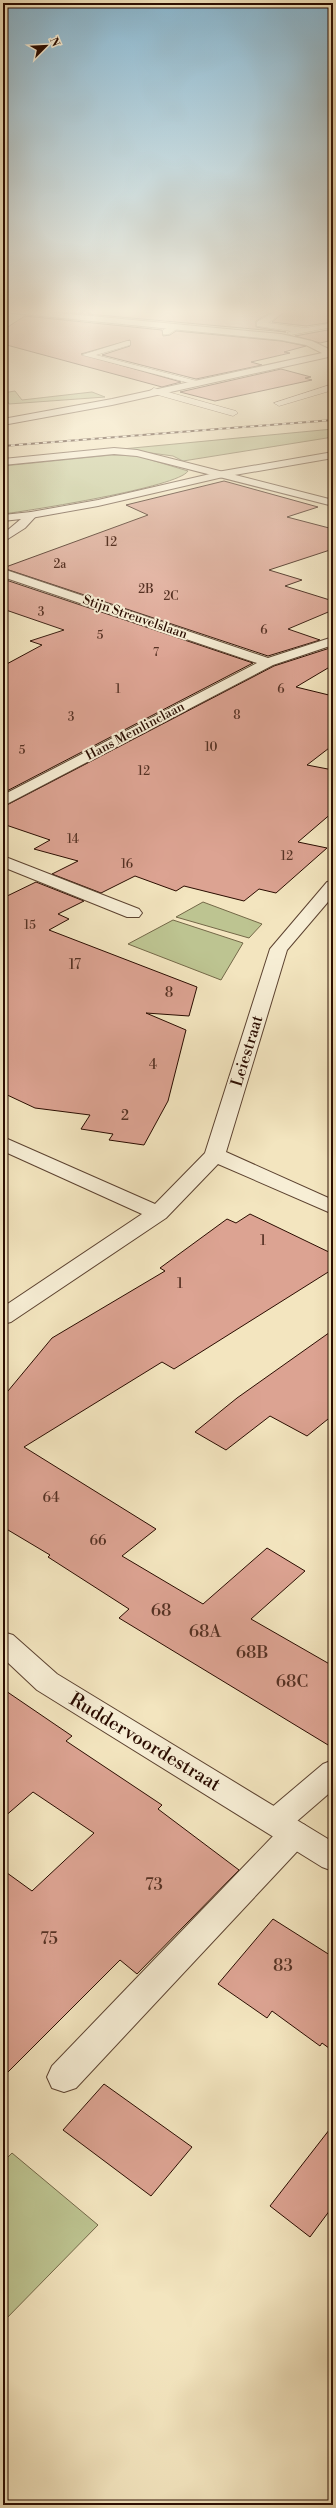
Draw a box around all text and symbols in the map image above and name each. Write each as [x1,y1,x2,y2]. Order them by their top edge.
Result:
north arrow [26,26,66,66]
text: N [46,36,63,49]
house number: 12 [105,535,117,550]
house number: 2a [54,557,67,572]
house number: 2B [138,582,154,597]
house number: 2C [163,589,179,604]
street label: Stijn Streuvelslaan [81,592,190,642]
house number: 3 [38,605,45,620]
house number: 6 [260,623,268,638]
house number: 5 [97,628,104,643]
house number: 7 [153,645,159,660]
house number: 1 [115,682,121,697]
house number: 6 [277,682,285,697]
street label: Hans Memlinclaan [83,698,187,764]
house number: 8 [233,708,241,723]
house number: 3 [68,710,75,725]
house number: 10 [205,740,217,755]
house number: 5 [19,743,26,758]
house number: 12 [138,764,150,779]
house number: 14 [67,832,79,847]
house number: 12 [281,849,293,864]
house number: 16 [121,857,133,872]
house number: 15 [24,918,36,933]
house number: 17 [69,956,81,974]
house number: 8 [165,984,173,1002]
street label: Leiestraat [227,1013,267,1089]
house number: 4 [149,1056,157,1074]
house number: 2 [121,1107,129,1125]
house number: 1 [260,1232,266,1250]
house number: 1 [177,1275,183,1293]
house number: 64 [42,1489,60,1507]
house number: 66 [90,1532,107,1550]
house number: 68 [151,1600,171,1622]
house number: 68A [189,1621,222,1643]
house number: 68B [236,1642,268,1664]
house number: 68C [276,1671,308,1693]
street label: Ruddervoordestraat [65,1687,225,1797]
house number: 73 [145,1874,163,1896]
house number: 75 [40,1928,58,1950]
house number: 83 [273,1955,293,1977]

